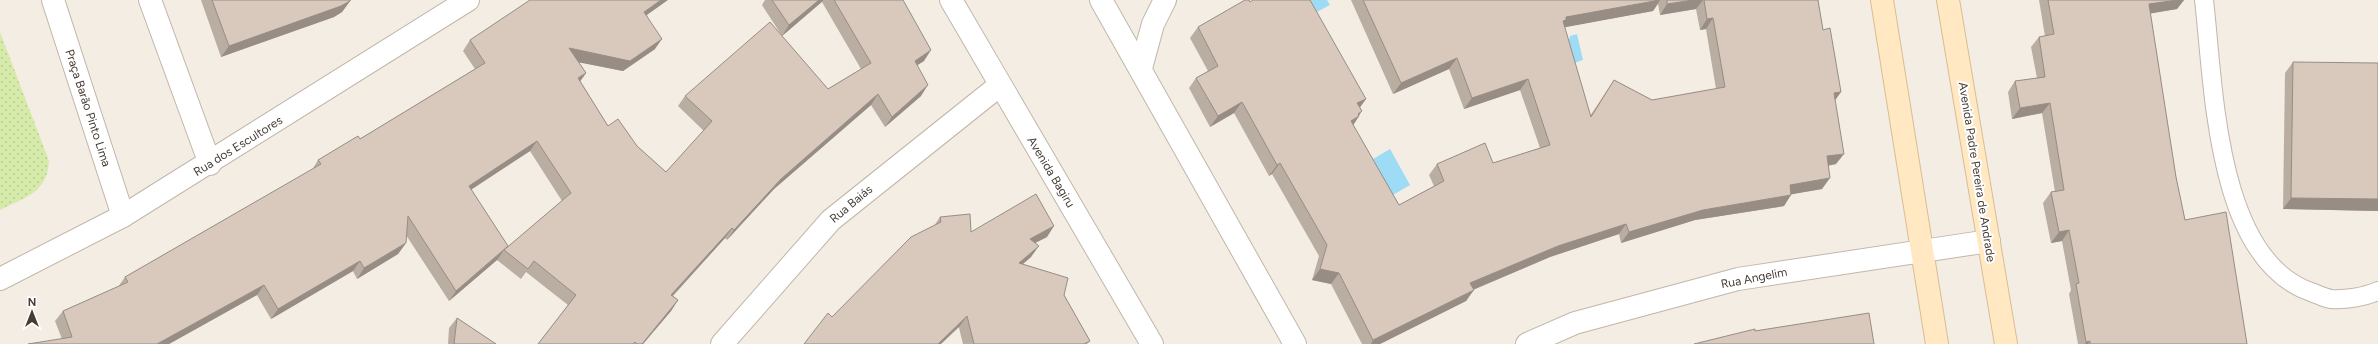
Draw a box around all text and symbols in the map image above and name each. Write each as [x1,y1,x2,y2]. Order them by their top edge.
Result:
street label: Praça Barão Pinto Lima [62,48,114,168]
street label: Avenida Padre Pereira de Andrade [1956,81,1998,263]
street label: Rua dos Escultores [191,113,285,179]
street label: Avenida Bagiru [1024,134,1078,210]
street label: Rua Baiás [827,182,875,226]
street label: Rua Angelim [1720,265,1788,291]
north arrow [12,292,52,332]
text: N [28,296,36,309]

